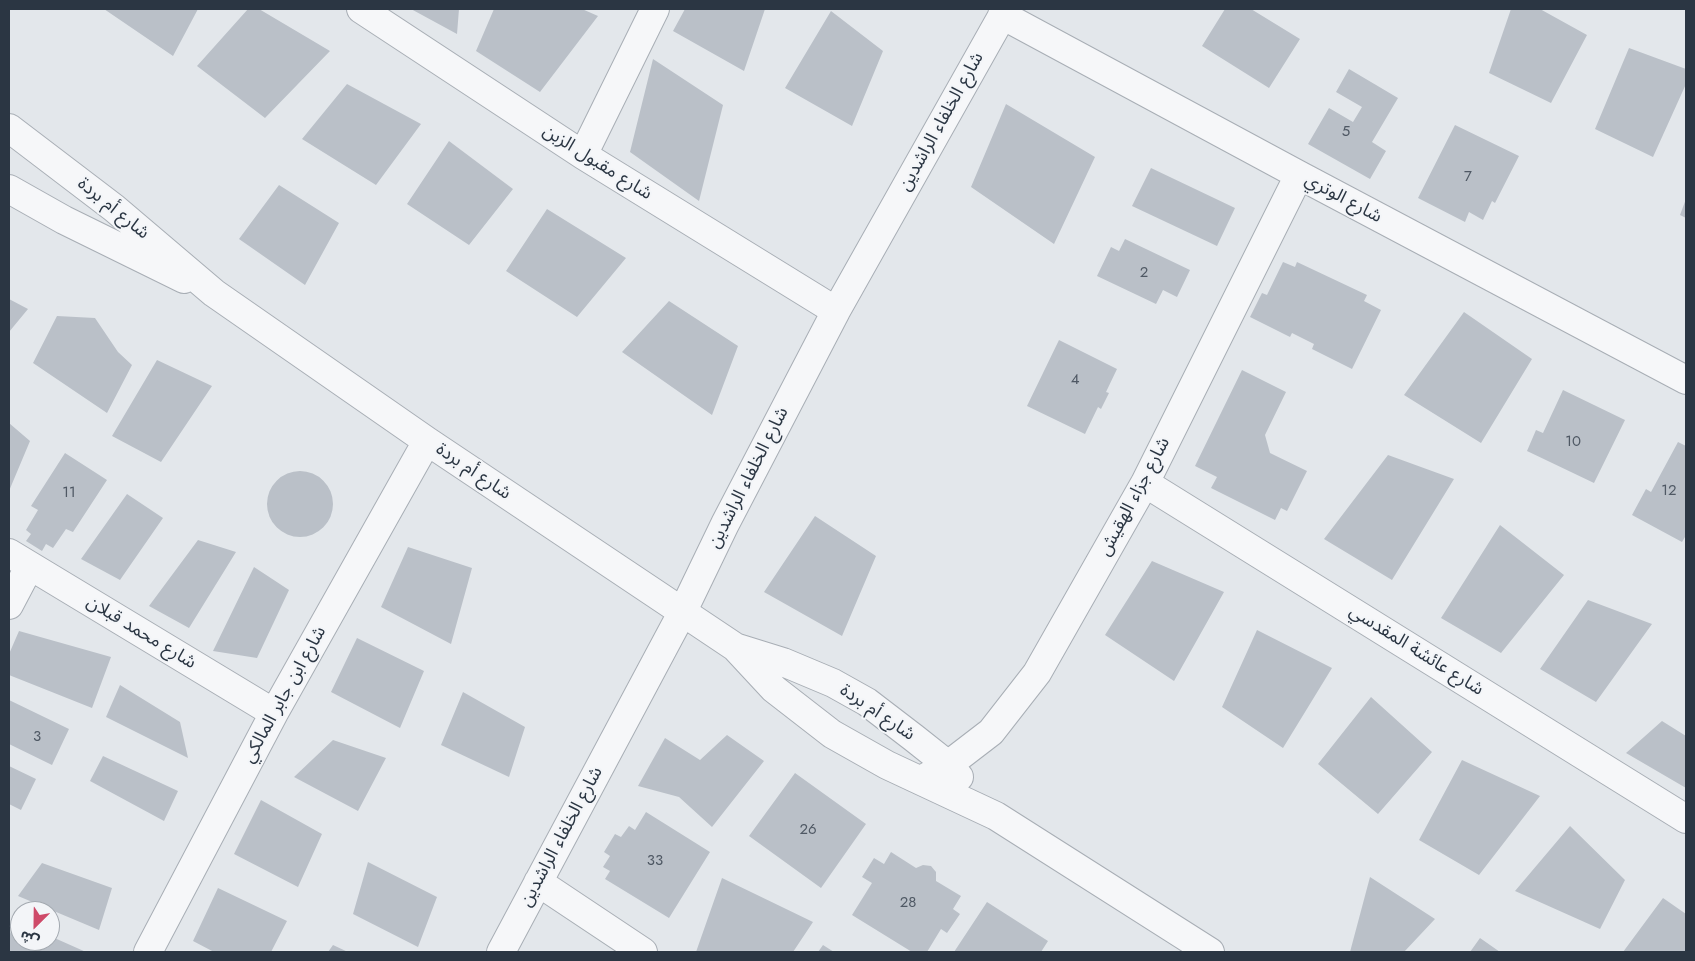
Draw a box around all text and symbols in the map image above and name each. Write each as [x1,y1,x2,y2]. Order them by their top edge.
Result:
street label: شارع الخلفاء الراشدين [895,49,989,195]
street label: شارع مقبول الزبن [538,121,656,205]
house number: 5 [1342,123,1350,141]
house number: 7 [1464,168,1472,186]
street label: شارع الوتري [1301,170,1385,228]
street label: شارع أم بردة [73,174,153,244]
house number: 2 [1140,264,1148,282]
house number: 4 [1071,371,1079,389]
street label: شارع الخلفاء الراشدين [704,404,794,552]
house number: 10 [1565,433,1581,451]
street label: شارع جزاء الهقيش [1095,434,1175,560]
street label: شارع أم بردة [431,439,515,505]
house number: 12 [1661,482,1677,500]
house number: 11 [62,484,76,502]
street label: شارع محمد قبلان [82,592,200,674]
street label: شارع عائشة المقدسي [1345,601,1487,701]
street label: شارع ابن جابر المالكي [238,623,332,767]
street label: شارع أم بردة [835,680,919,746]
house number: 3 [33,728,41,746]
street label: شارع الخلفاء الراشدين [516,763,608,911]
house number: 26 [799,821,817,839]
house number: 33 [647,852,663,870]
house number: 28 [900,894,916,912]
north arrow [10,901,60,951]
text: ش [17,926,42,952]

